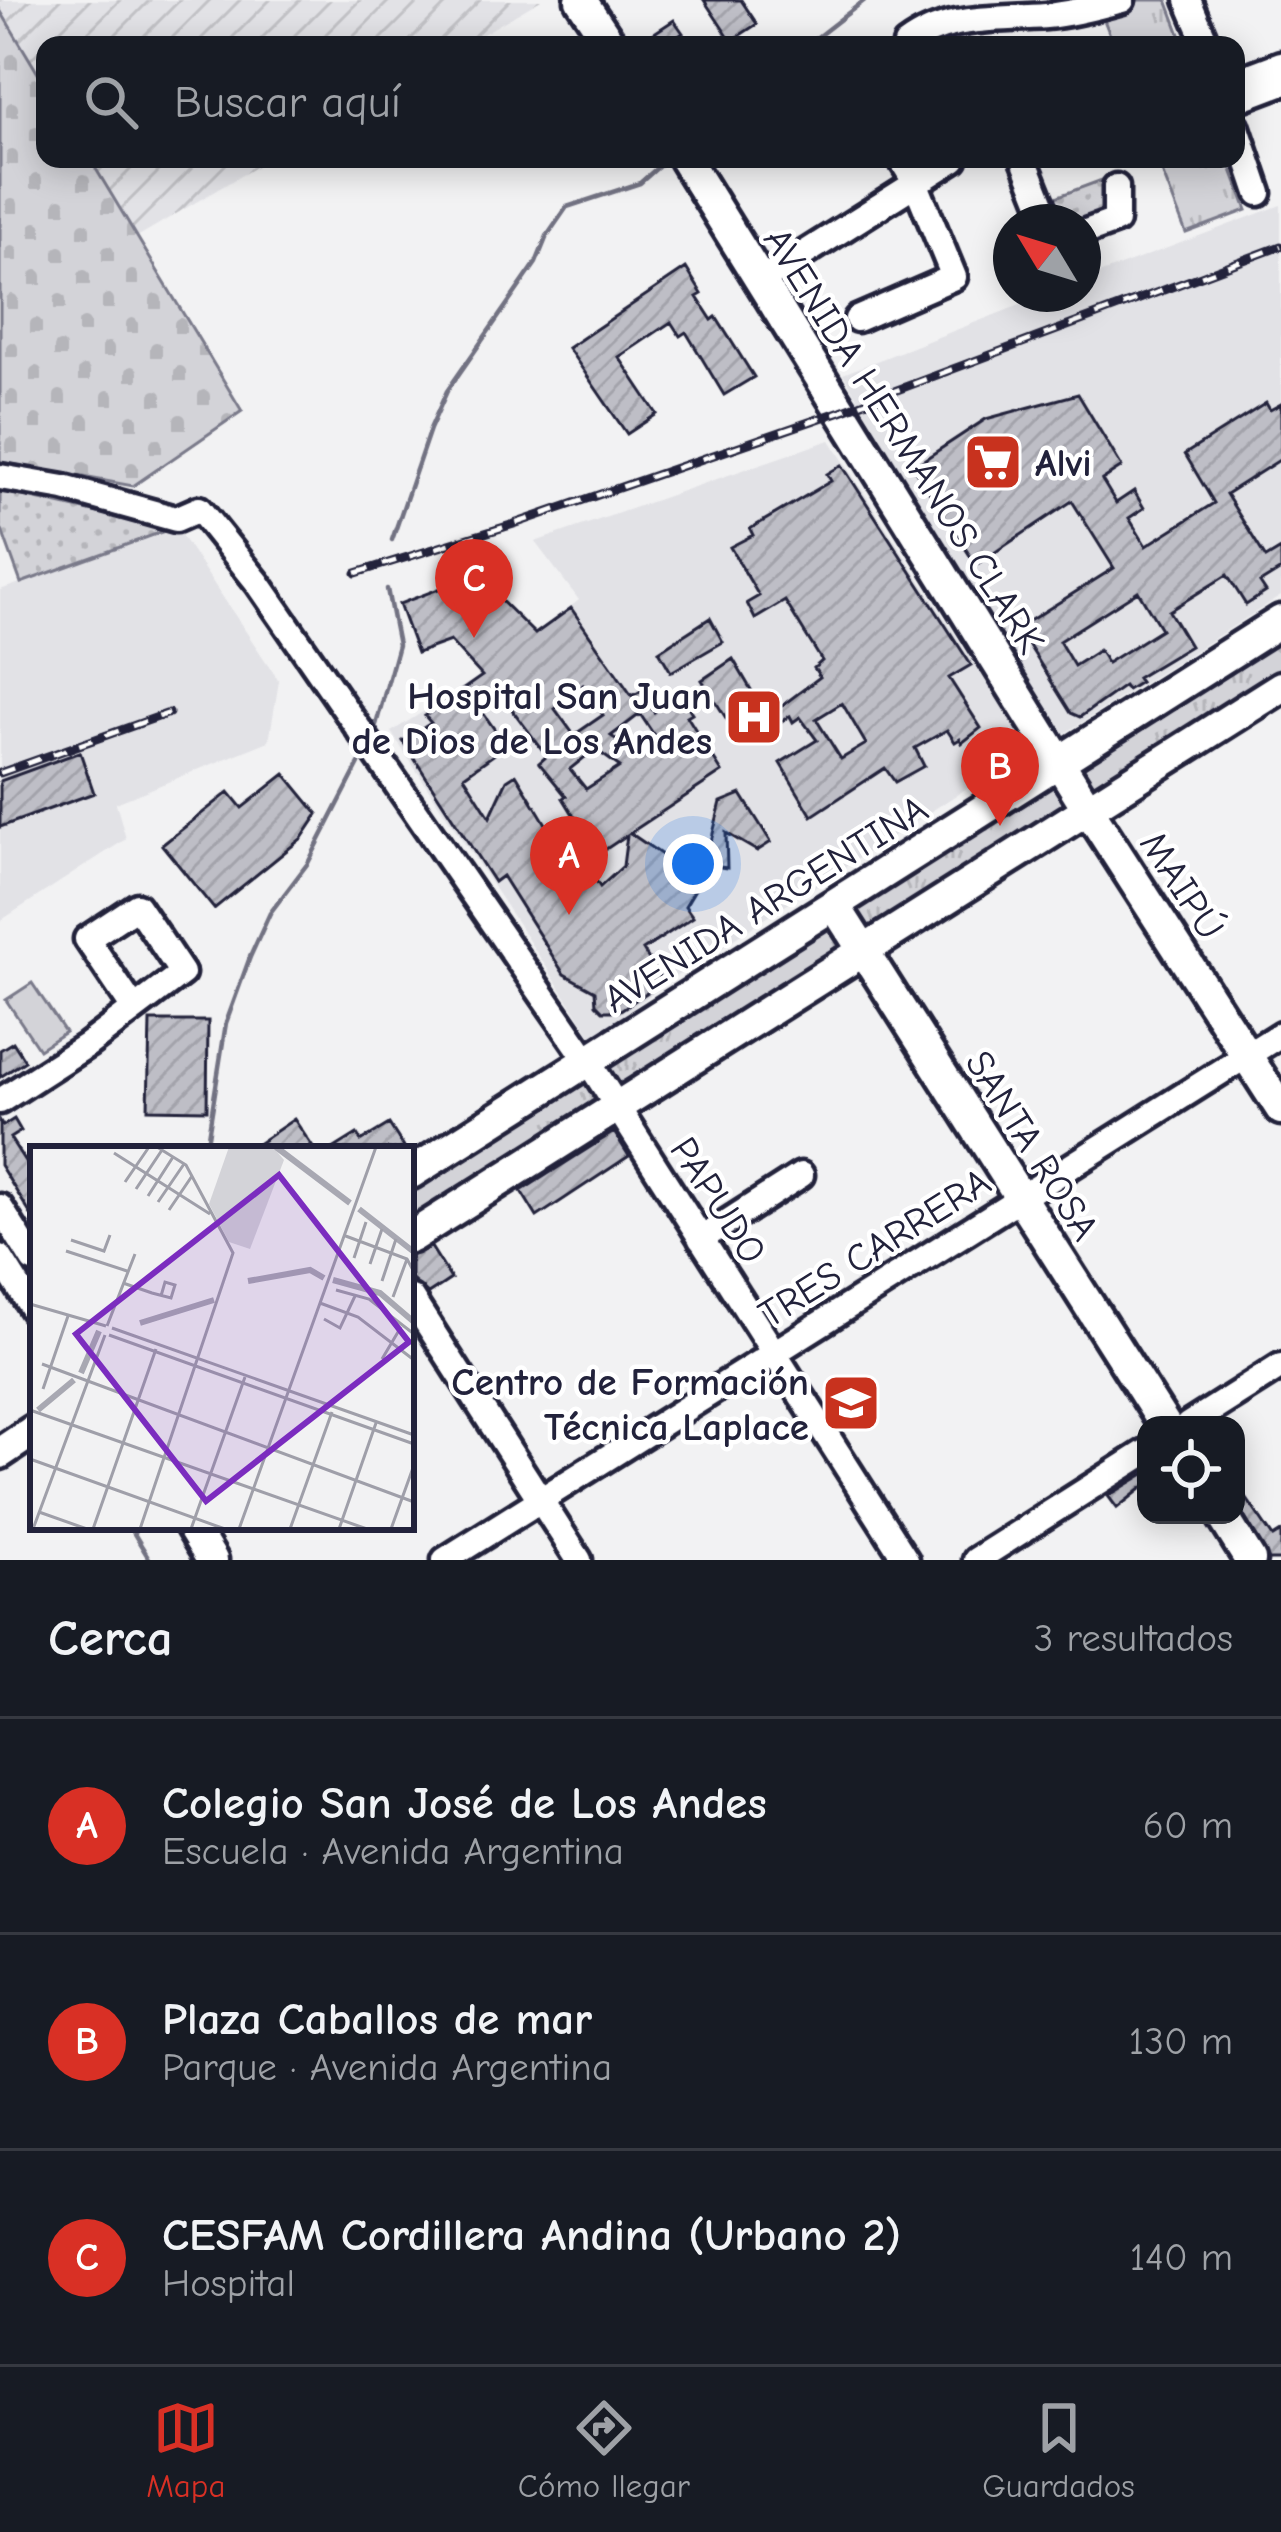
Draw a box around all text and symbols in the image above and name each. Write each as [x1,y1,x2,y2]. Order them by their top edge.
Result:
search box [36,36,1245,168]
icon: search [78,69,144,135]
text: Buscar aquí [174,76,401,128]
north arrow [993,204,1101,312]
street label: AVENIDA HERMANOS CLARK [754,220,1054,662]
supermarket icon: Alvi [962,431,1024,493]
place label: Alvi [1035,441,1092,486]
pin: C [435,539,513,638]
place label: Hospital San Juan de Dios de Los Andes [351,674,712,764]
hospital icon: Hospital San Juan de Dios de Los Andes [723,686,785,748]
pin: B [961,727,1039,826]
street label: AVENIDA ARGENTINA [595,786,936,1022]
pin: A [530,816,608,915]
street label: MAIPÚ [1130,823,1233,948]
your location [663,834,723,894]
street label: SANTA ROSA [956,1043,1108,1249]
street label: PAPUDO [660,1129,775,1272]
inset map [30,1146,414,1530]
street label: TRES CARRERA [751,1159,999,1337]
place label: Centro de Formación Técnica Laplace [451,1360,809,1450]
school or university icon: Centro de Formación Técnica Laplace [820,1372,882,1434]
map controls [1137,1416,1245,1524]
button: locate [1137,1416,1245,1524]
text: Cerca [48,1609,173,1668]
text: 3 resultados [1034,1616,1233,1661]
text: Colegio San José de Los Andes [162,1777,767,1829]
text: A [76,1803,98,1848]
text: 60 m [1143,1803,1233,1848]
text: Escuela · Avenida Argentina [162,1829,624,1874]
text: Plaza Caballos de mar [162,1993,592,2045]
text: B [75,2019,99,2064]
text: 130 m [1129,2019,1233,2064]
text: Parque · Avenida Argentina [162,2045,612,2090]
text: CESFAM Cordillera Andina (Urbano 2) [162,2209,901,2261]
text: C [75,2235,99,2280]
text: 140 m [1130,2235,1233,2280]
text: Hospital [162,2261,295,2306]
tab: Mapa [146,2395,225,2505]
tab: Cómo llegar [518,2395,690,2505]
tab: Guardados [982,2395,1135,2505]

